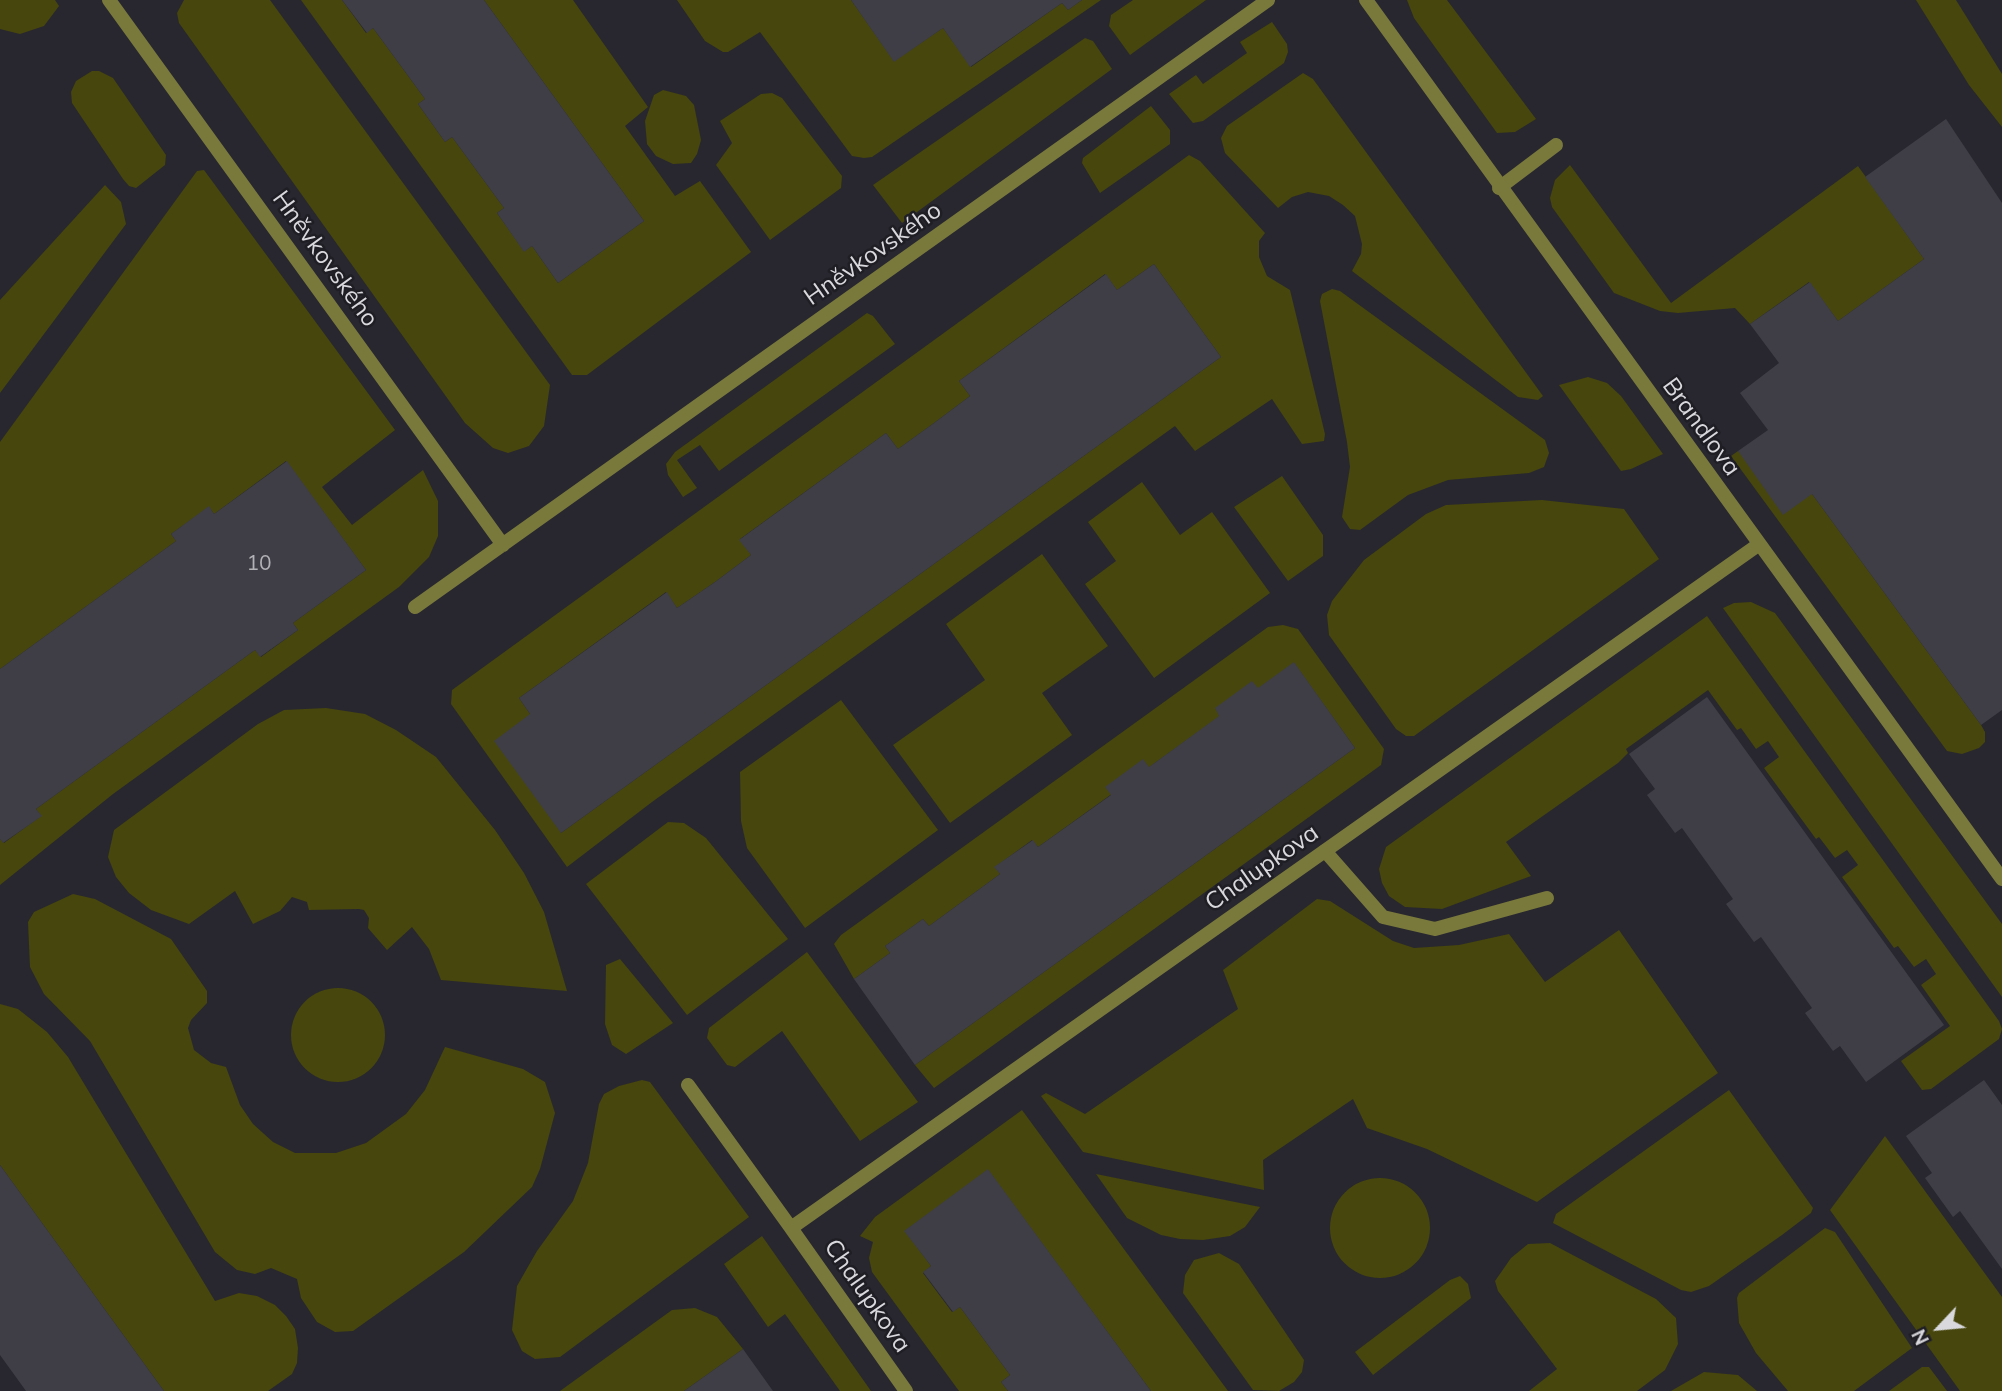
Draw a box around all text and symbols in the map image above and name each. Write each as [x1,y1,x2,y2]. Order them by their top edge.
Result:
street label: Hněvkovského [266,185,384,333]
street label: Hněvkovského [799,196,947,312]
street label: Brandlova [1656,372,1746,482]
house number: 10 [246,551,272,577]
street label: Chalupkova [1200,819,1324,917]
street label: Chalupkova [818,1234,916,1358]
north arrow [1904,1293,1974,1363]
text: N [1906,1325,1934,1349]

